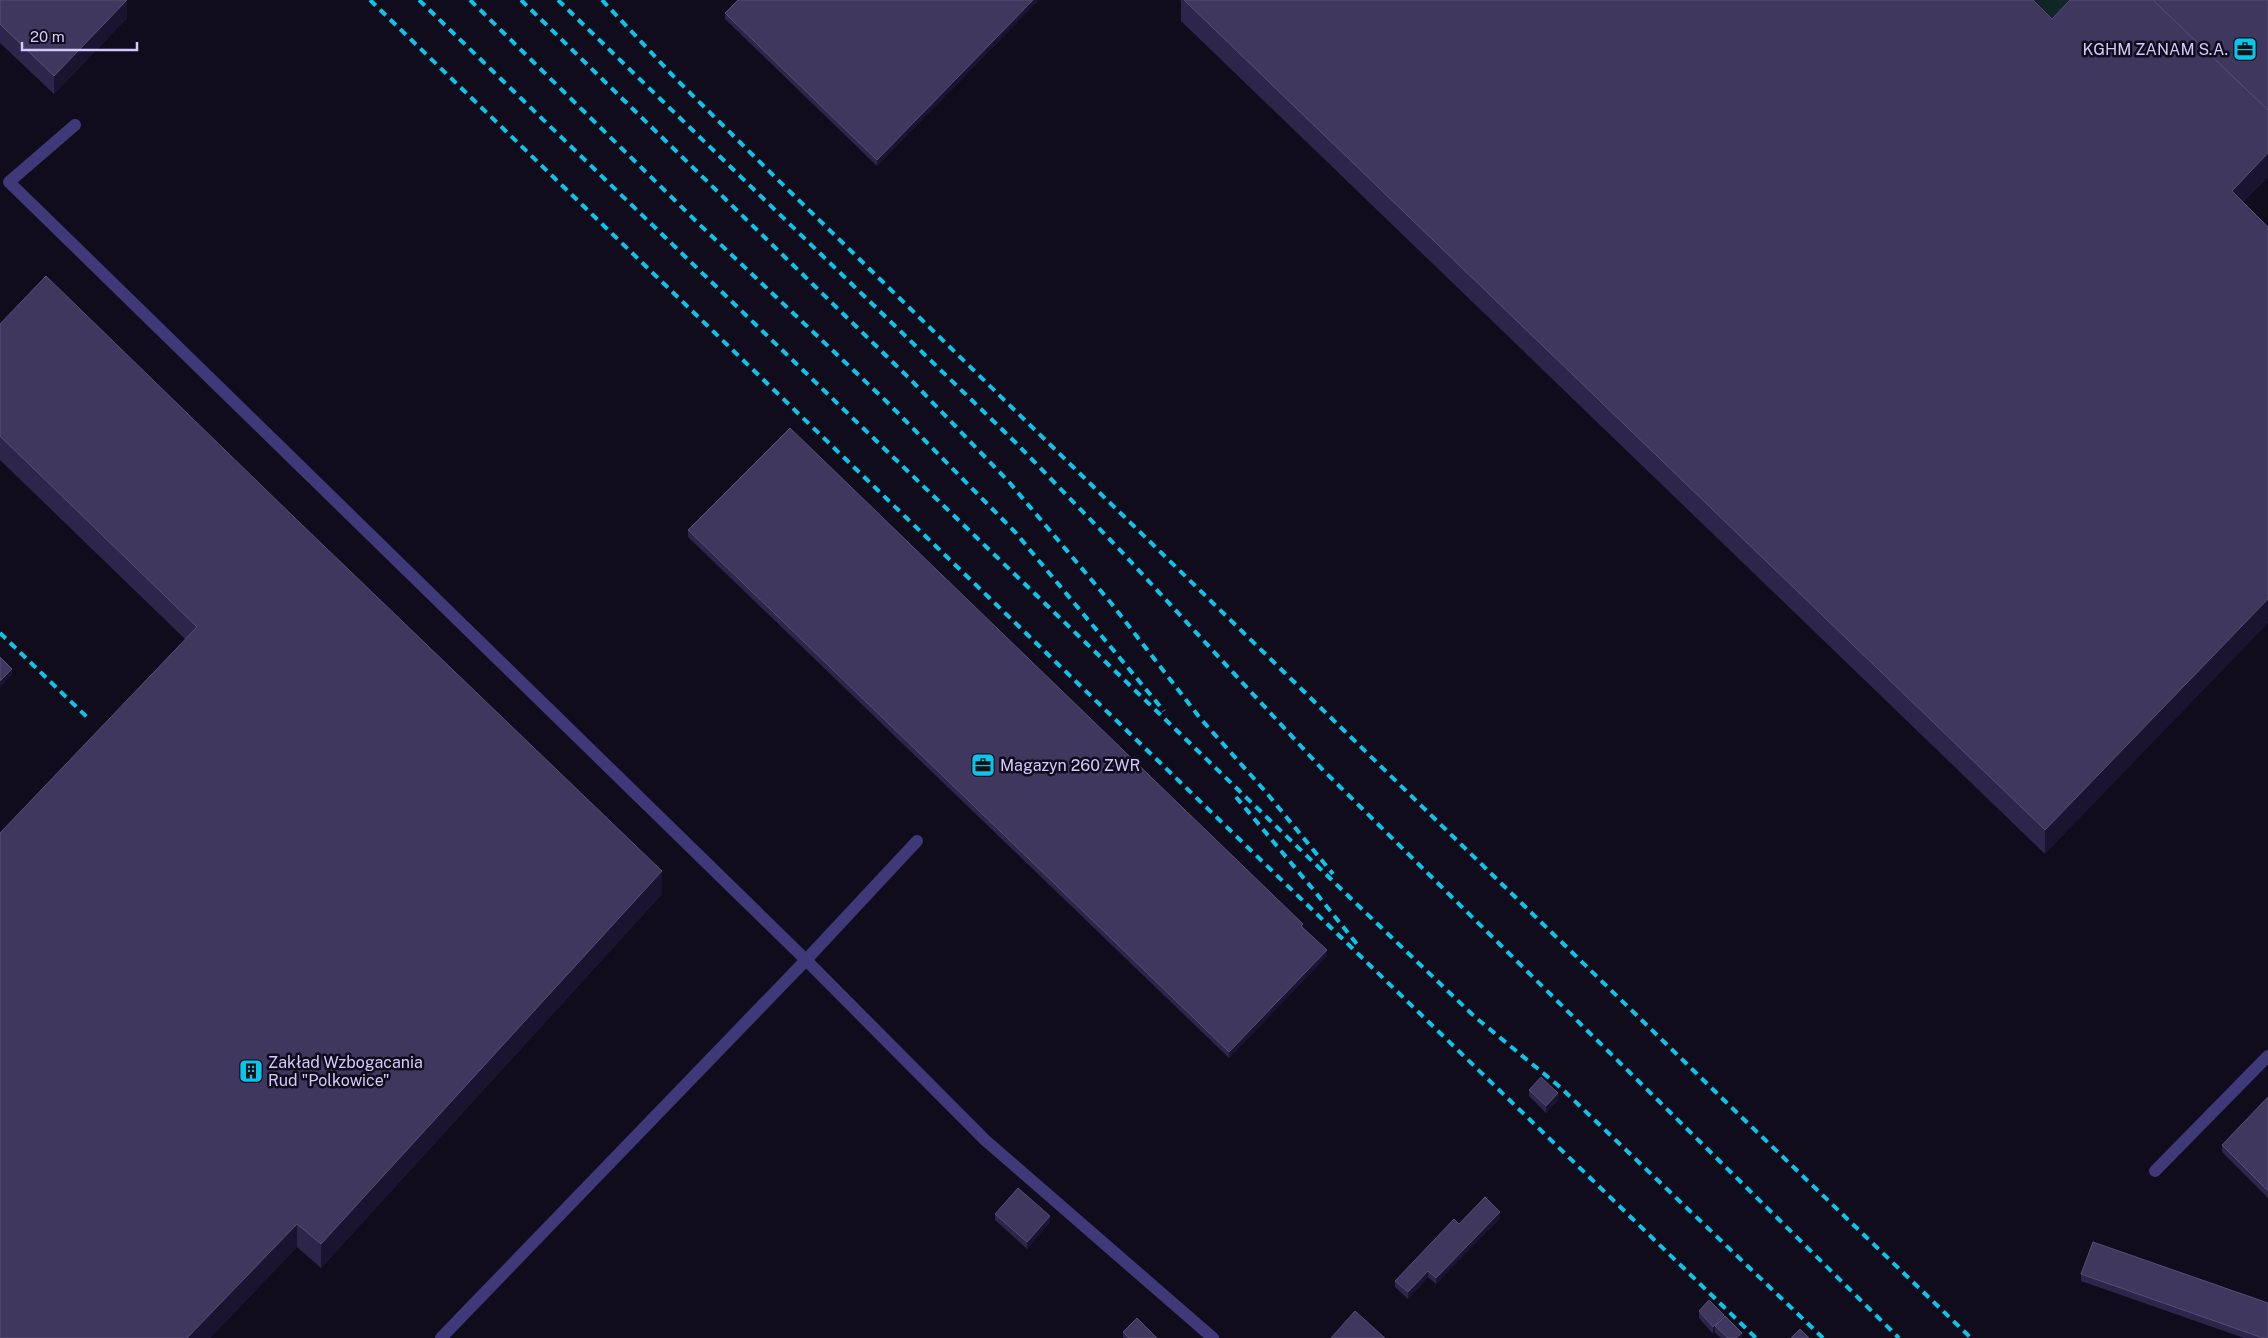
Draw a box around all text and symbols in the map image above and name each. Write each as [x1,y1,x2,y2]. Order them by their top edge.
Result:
scale bar [22,20,138,52]
text: 20 m [30,28,65,45]
office icon: KGHM ZANAM S.A. [2232,36,2258,62]
place label: KGHM ZANAM S.A. [2082,40,2228,59]
office icon: Magazyn 260 ZWR [970,752,996,778]
place label: Magazyn 260 ZWR [1000,756,1140,775]
place label: Zakład Wzbogacania Rud "Polkowice" [268,1053,423,1090]
building icon: Zakład Wzbogacania Rud "Polkowice" [238,1058,264,1084]

